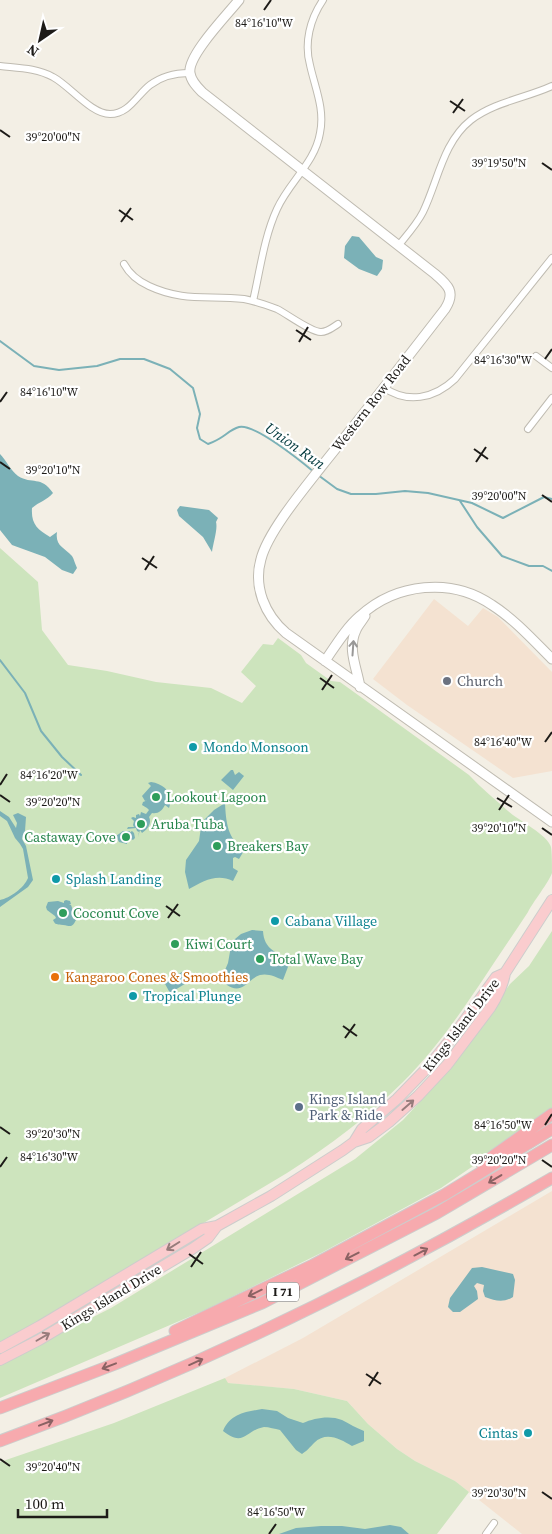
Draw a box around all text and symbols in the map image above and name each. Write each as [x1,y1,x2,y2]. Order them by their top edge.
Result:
north arrow [15,15,65,65]
text: 84°16'10"W [235,15,293,31]
text: N [23,40,43,62]
text: 39°20'00"N [25,129,81,145]
text: 39°19'50"N [471,155,527,171]
street label: Western Row Road [327,351,415,455]
text: 84°16'30"W [474,352,532,368]
text: 84°16'10"W [20,384,78,400]
water label: Union Run [261,417,330,474]
text: 39°20'10"N [25,462,81,478]
text: 39°20'00"N [471,488,527,504]
one-way arrow [348,640,357,656]
place label: Church [457,671,503,691]
marker: Church [441,675,453,687]
text: 84°16'40"W [474,734,532,750]
place label: Mondo Monsoon [203,737,309,757]
marker: Mondo Monsoon [187,741,199,753]
text: 84°16'20"W [20,767,78,783]
place label: Lookout Lagoon [166,787,267,807]
marker: Lookout Lagoon [150,791,162,803]
text: 39°20'20"N [25,794,81,810]
place label: Aruba Tuba [151,814,225,834]
marker: Aruba Tuba [135,818,147,830]
text: 39°20'10"N [471,820,527,836]
place label: Castaway Cove [24,827,116,847]
marker: Castaway Cove [120,831,132,843]
place label: Breakers Bay [227,836,309,856]
marker: Breakers Bay [211,840,223,852]
place label: Splash Landing [66,869,162,889]
marker: Splash Landing [50,873,62,885]
place label: Coconut Cove [73,903,159,923]
marker: Coconut Cove [57,907,69,919]
place label: Cabana Village [285,911,377,931]
marker: Cabana Village [269,915,281,927]
place label: Kiwi Court [185,934,252,954]
marker: Kiwi Court [169,938,181,950]
place label: Total Wave Bay [270,949,364,969]
marker: Total Wave Bay [254,953,266,965]
place label: Kangaroo Cones & Smoothies [65,967,248,987]
marker: Kangaroo Cones & Smoothies [49,971,61,983]
street label: Kings Island Drive [418,974,504,1076]
place label: Tropical Plunge [143,986,241,1006]
marker: Tropical Plunge [127,990,139,1002]
place label: Kings Island Park & Ride [309,1089,386,1125]
one-way arrow [401,1099,414,1111]
marker: Kings Island Park & Ride [293,1101,305,1113]
text: 84°16'50"W [474,1117,532,1133]
text: 39°20'30"N [25,1126,81,1142]
text: 84°16'30"W [20,1149,78,1165]
text: 39°20'20"N [471,1152,527,1168]
one-way arrow [488,1174,503,1184]
one-way arrow [166,1241,180,1252]
one-way arrow [413,1247,428,1257]
one-way arrow [345,1251,360,1261]
street label: Kings Island Drive [57,1259,165,1335]
road number: I 71 [267,1282,299,1301]
one-way arrow [248,1289,263,1298]
one-way arrow [36,1332,51,1342]
one-way arrow [188,1356,203,1366]
one-way arrow [101,1362,117,1371]
one-way arrow [38,1418,53,1427]
place label: Cintas [479,1423,518,1443]
marker: Cintas [522,1427,534,1439]
text: 39°20'40"N [25,1459,81,1475]
text: 39°20'30"N [471,1485,527,1501]
scale bar [18,1486,106,1518]
text: 100 m [25,1493,65,1514]
text: 84°16'50"W [247,1504,305,1520]

